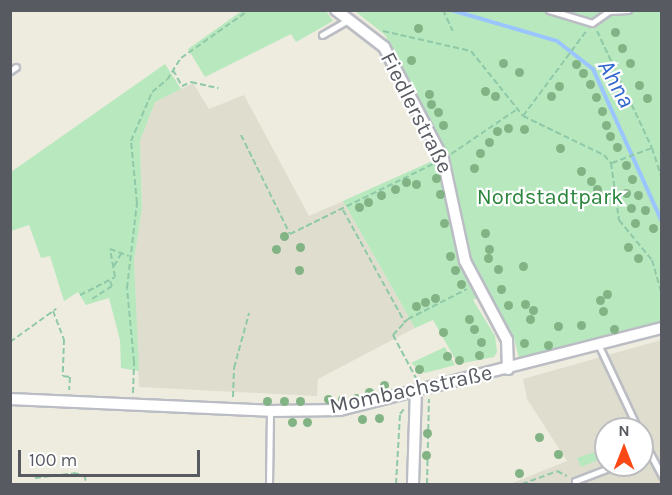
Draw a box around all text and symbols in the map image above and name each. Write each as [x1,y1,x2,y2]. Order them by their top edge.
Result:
street label: Fiedlerstraße [374,48,458,178]
water label: Ahna [591,55,641,113]
park label: Nordstadtpark [477,185,623,211]
street label: Mombachstraße [327,360,495,420]
north arrow [594,417,654,477]
text: N [618,421,630,440]
scale bar [21,438,202,476]
text: 100 m [29,449,77,471]

